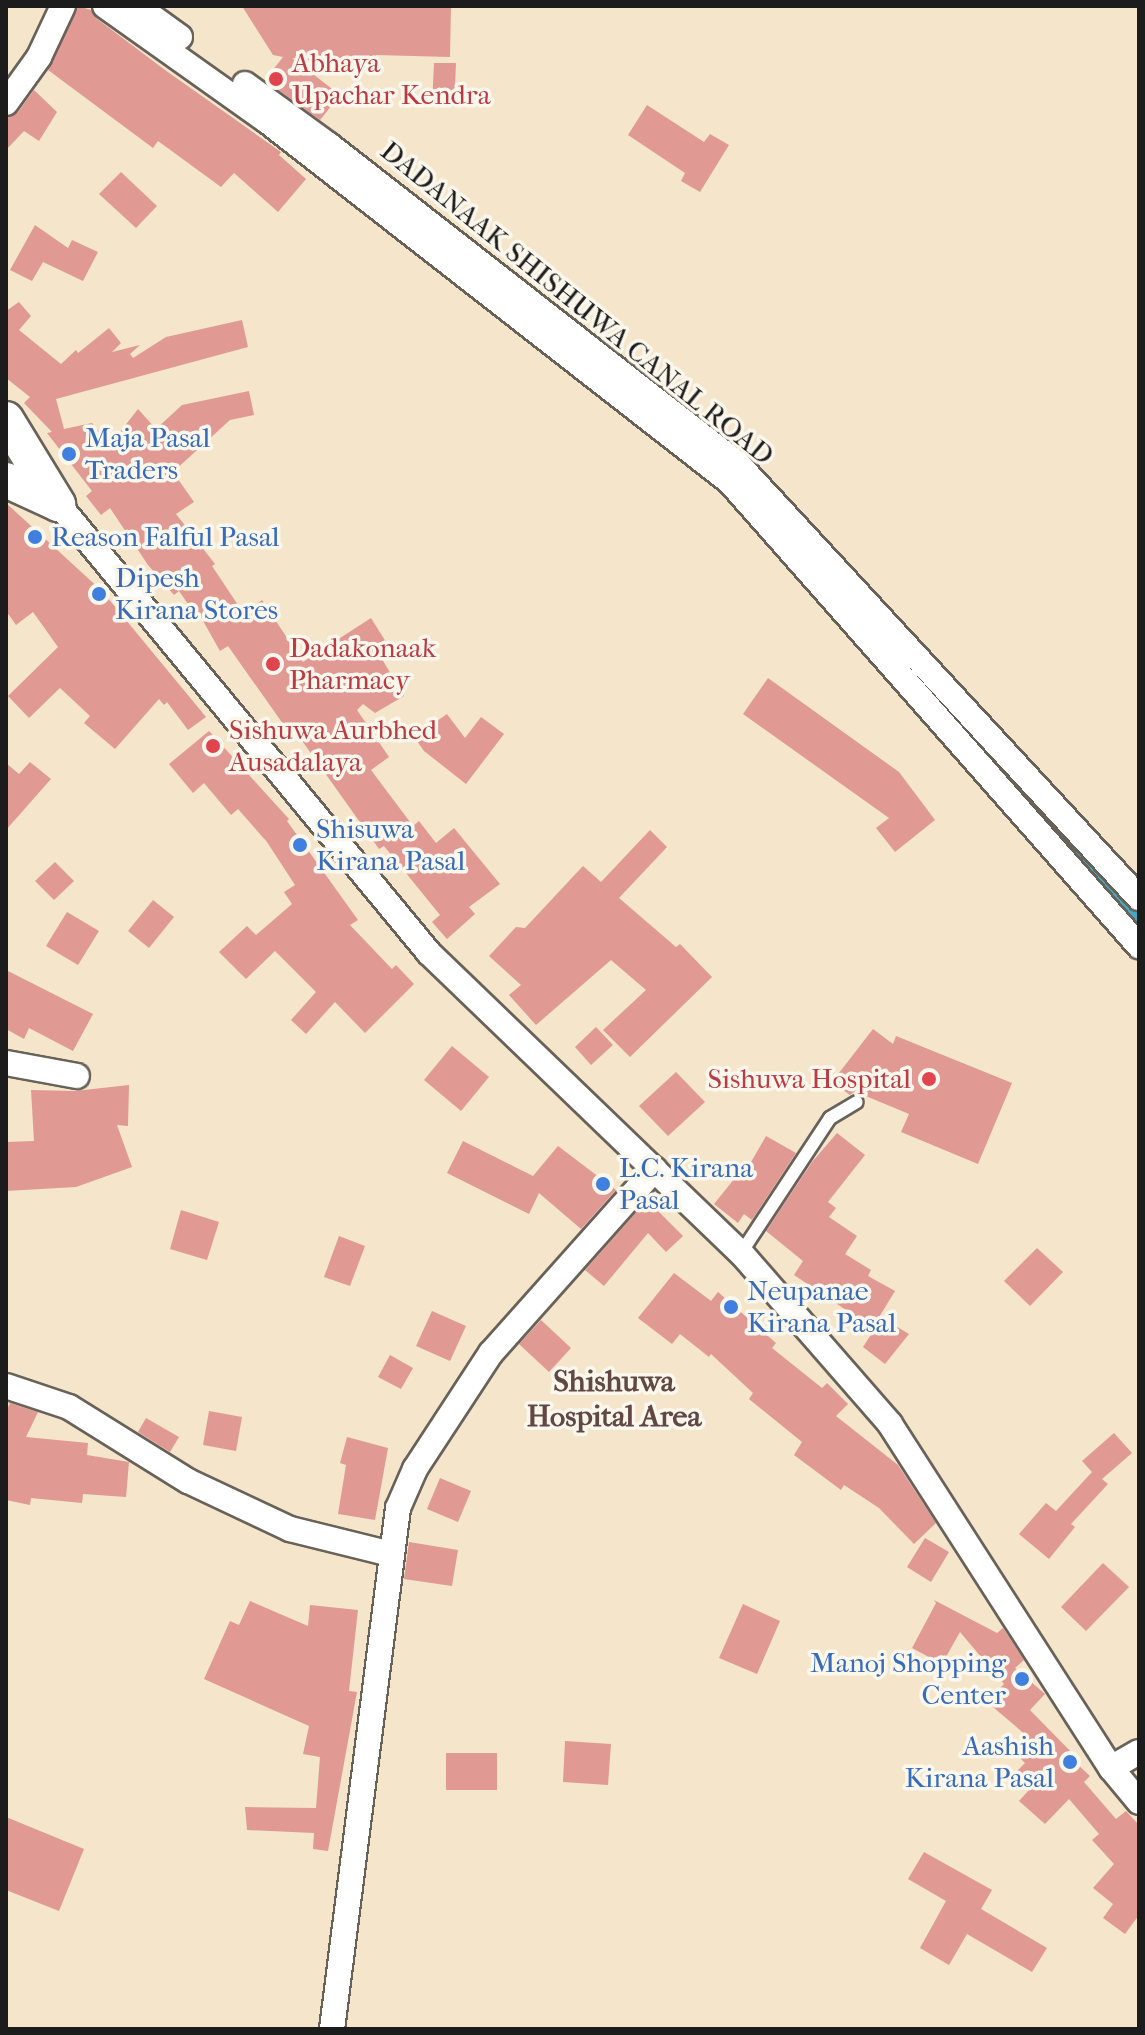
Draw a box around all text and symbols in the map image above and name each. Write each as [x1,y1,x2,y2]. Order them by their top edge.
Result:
place label: Abhaya Upachar Kendra [292,46,491,112]
marker: Abhaya Upachar Kendra [267,70,285,88]
street label: DADANAAK SHISHUWA CANAL ROAD [374,134,780,472]
place label: Maja Pasal Traders [85,421,210,487]
marker: Maja Pasal Traders [60,445,78,463]
place label: Reason Falful Pasal [51,520,280,554]
marker: Reason Falful Pasal [26,528,44,546]
place label: Dipesh Kirana Stores [115,561,278,627]
marker: Dipesh Kirana Stores [90,585,108,603]
place label: Dadakonaak Pharmacy [289,631,436,697]
marker: Dadakonaak Pharmacy [264,655,282,673]
place label: Sishuwa Aurbhed Ausadalaya [229,713,437,779]
marker: Sishuwa Aurbhed Ausadalaya [204,737,222,755]
place label: Shisuwa Kirana Pasal [316,812,465,878]
marker: Shisuwa Kirana Pasal [291,836,309,854]
place label: Sishuwa Hospital [707,1062,911,1096]
marker: Sishuwa Hospital [918,1068,940,1090]
place label: L.C. Kirana Pasal [619,1151,753,1217]
marker: L.C. Kirana Pasal [594,1175,612,1193]
place label: Neupanae Kirana Pasal [747,1274,896,1340]
marker: Neupanae Kirana Pasal [722,1298,740,1316]
district label: Shishuwa Hospital Area [527,1364,701,1434]
place label: Manoj Shopping Center [810,1646,1006,1712]
marker: Manoj Shopping Center [1013,1670,1031,1688]
place label: Aashish Kirana Pasal [905,1729,1054,1795]
marker: Aashish Kirana Pasal [1061,1753,1079,1771]

